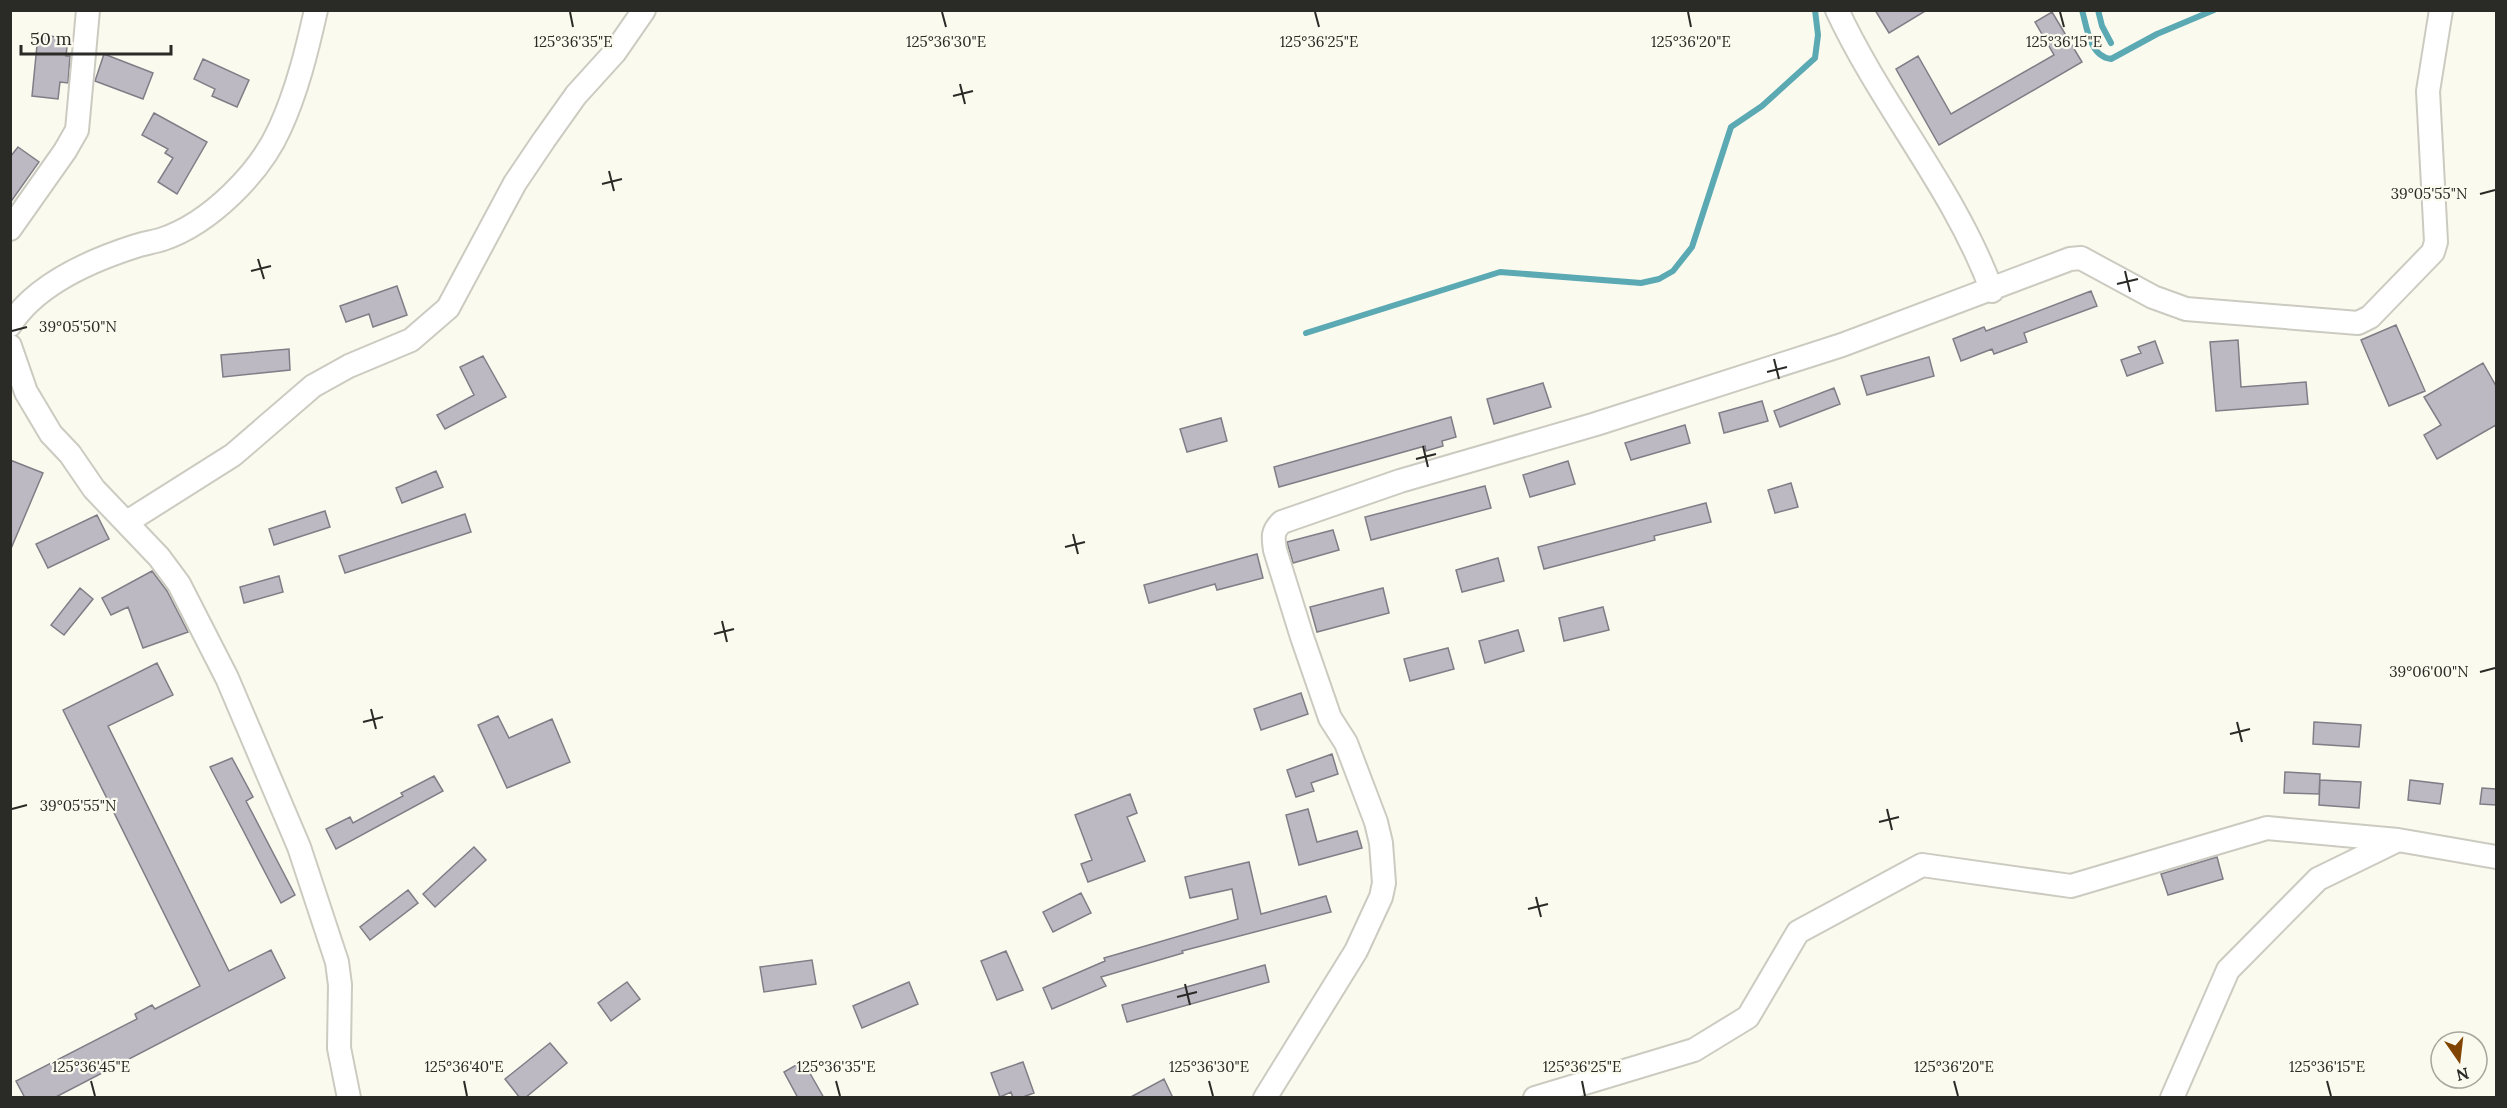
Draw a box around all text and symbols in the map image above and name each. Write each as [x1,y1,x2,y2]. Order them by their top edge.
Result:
scale bar [21,18,171,56]
text: 50 m [30,27,72,50]
text: 125°36'35"E [534,32,612,51]
text: 125°36'30"E [906,32,986,51]
text: 125°36'25"E [1280,32,1358,51]
text: 125°36'20"E [1651,32,1731,51]
text: 125°36'15"E [2026,32,2102,51]
text: 39°05'55"N [2391,184,2467,203]
text: 39°05'50"N [39,317,117,336]
text: 39°06'00"N [2389,662,2469,681]
text: 39°05'55"N [40,796,116,815]
north arrow [2429,1030,2489,1090]
text: 125°36'45"E [52,1057,130,1076]
text: 125°36'40"E [424,1057,504,1076]
text: 125°36'35"E [797,1057,875,1076]
text: 125°36'30"E [1169,1057,1249,1076]
text: 125°36'25"E [1543,1057,1621,1076]
text: 125°36'20"E [1914,1057,1994,1076]
text: 125°36'15"E [2289,1057,2365,1076]
text: N [2454,1063,2471,1086]

